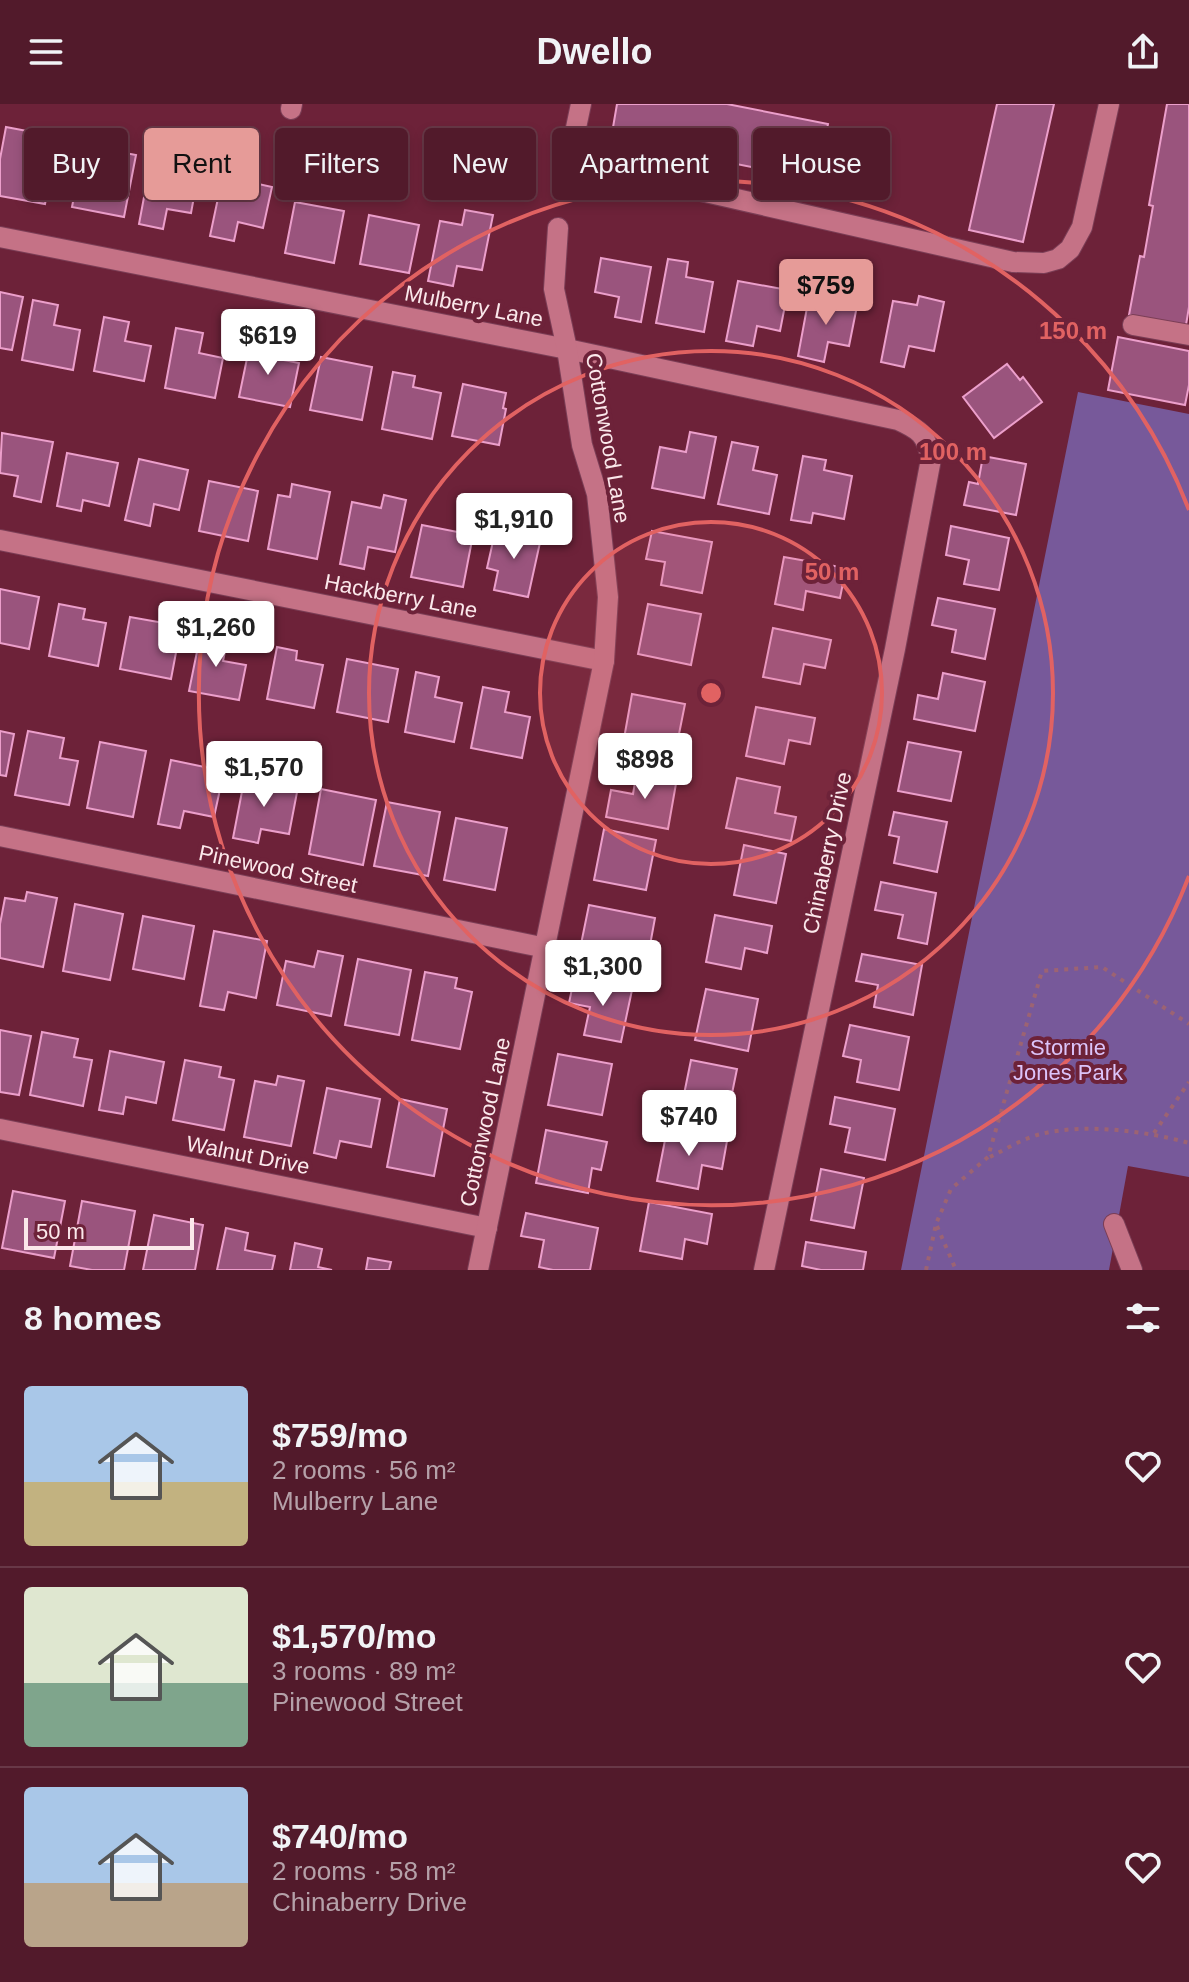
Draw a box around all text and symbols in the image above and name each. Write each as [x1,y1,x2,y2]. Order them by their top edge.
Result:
icon: menu [24,30,68,74]
icon: share [1121,30,1165,74]
text: Dwello [536,31,653,72]
chip: Buy [24,128,128,200]
chip: Rent [144,128,259,200]
chip: Filters [275,128,408,200]
chip: New [424,128,536,200]
chip: Apartment [552,128,737,200]
chip: House [753,128,890,200]
pin: $759 [779,259,873,327]
text: $759 [797,270,855,300]
street label: Mulberry Lane [403,280,545,332]
pin: $619 [221,309,315,377]
text: 150 m [1039,317,1107,344]
text: $619 [239,320,297,350]
street label: Cottonwood Lane [581,351,635,525]
text: 100 m [919,438,987,465]
pin: $1,910 [449,493,579,561]
text: $1,910 [474,504,554,534]
text: 50 m [805,558,859,585]
street label: Hackberry Lane [322,569,480,623]
pin: $1,260 [151,601,281,669]
text: $1,260 [176,612,256,642]
centre of rings [697,679,725,707]
pin: $898 [598,733,692,801]
pin: $1,570 [199,741,329,809]
text: $898 [616,744,674,774]
text: $1,570 [224,752,304,782]
street label: Chinaberry Drive [798,770,856,936]
street label: Pinewood Street [196,840,360,898]
pin: $1,300 [538,940,668,1008]
text: $1,300 [563,951,643,981]
street label: Cottonwood Lane [455,1035,515,1209]
park label: Stormie Jones Park [1013,1035,1124,1085]
pin: $740 [642,1090,736,1158]
text: $740 [660,1101,718,1131]
street label: Walnut Drive [184,1131,312,1179]
scale bar [24,1214,194,1250]
text: 50 m [36,1219,85,1244]
icon: filters [1121,1296,1165,1340]
text: 8 homes [24,1299,162,1337]
text: $759/mo [272,1416,408,1454]
icon: home [88,1418,184,1514]
icon: heart [1121,1444,1165,1488]
text: 2 rooms · 56 m² [272,1455,456,1485]
text: Mulberry Lane [272,1486,438,1516]
text: $1,570/mo [272,1617,436,1655]
icon: home [88,1619,184,1715]
icon: heart [1121,1645,1165,1689]
text: 3 rooms · 89 m² [272,1656,456,1686]
text: Pinewood Street [272,1687,463,1717]
text: $740/mo [272,1817,408,1855]
icon: home [88,1819,184,1915]
icon: heart [1121,1845,1165,1889]
text: 2 rooms · 58 m² [272,1856,456,1886]
text: Chinaberry Drive [272,1887,467,1917]

